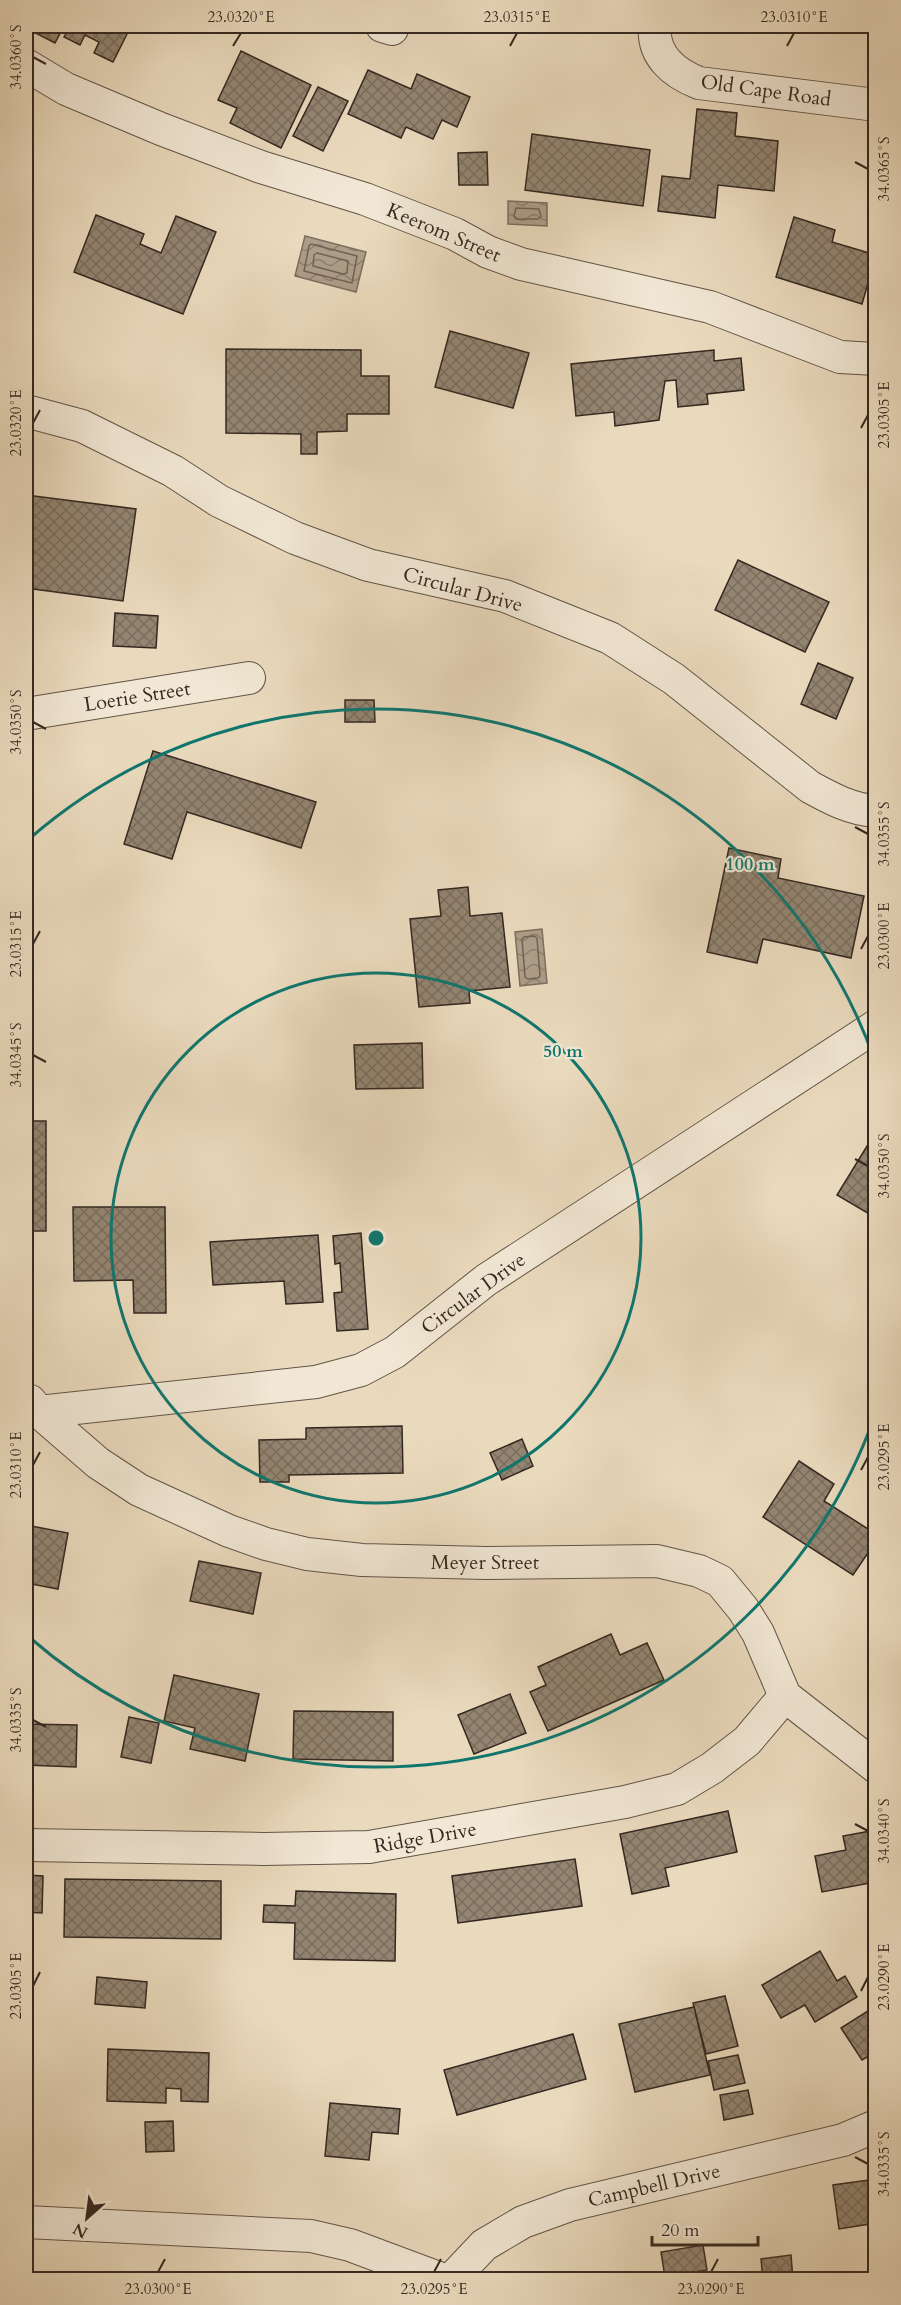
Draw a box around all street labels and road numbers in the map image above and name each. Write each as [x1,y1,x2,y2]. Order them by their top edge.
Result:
street label: Old Cape Road [699,68,833,113]
street label: Keerom Street [383,196,506,269]
street label: Circular Drive [400,561,526,618]
street label: Loerie Street [82,675,193,718]
street label: Circular Drive [416,1246,531,1340]
street label: Meyer Street [431,1549,540,1576]
street label: Ridge Drive [371,1815,479,1860]
street label: Campbell Drive [585,2157,723,2214]

